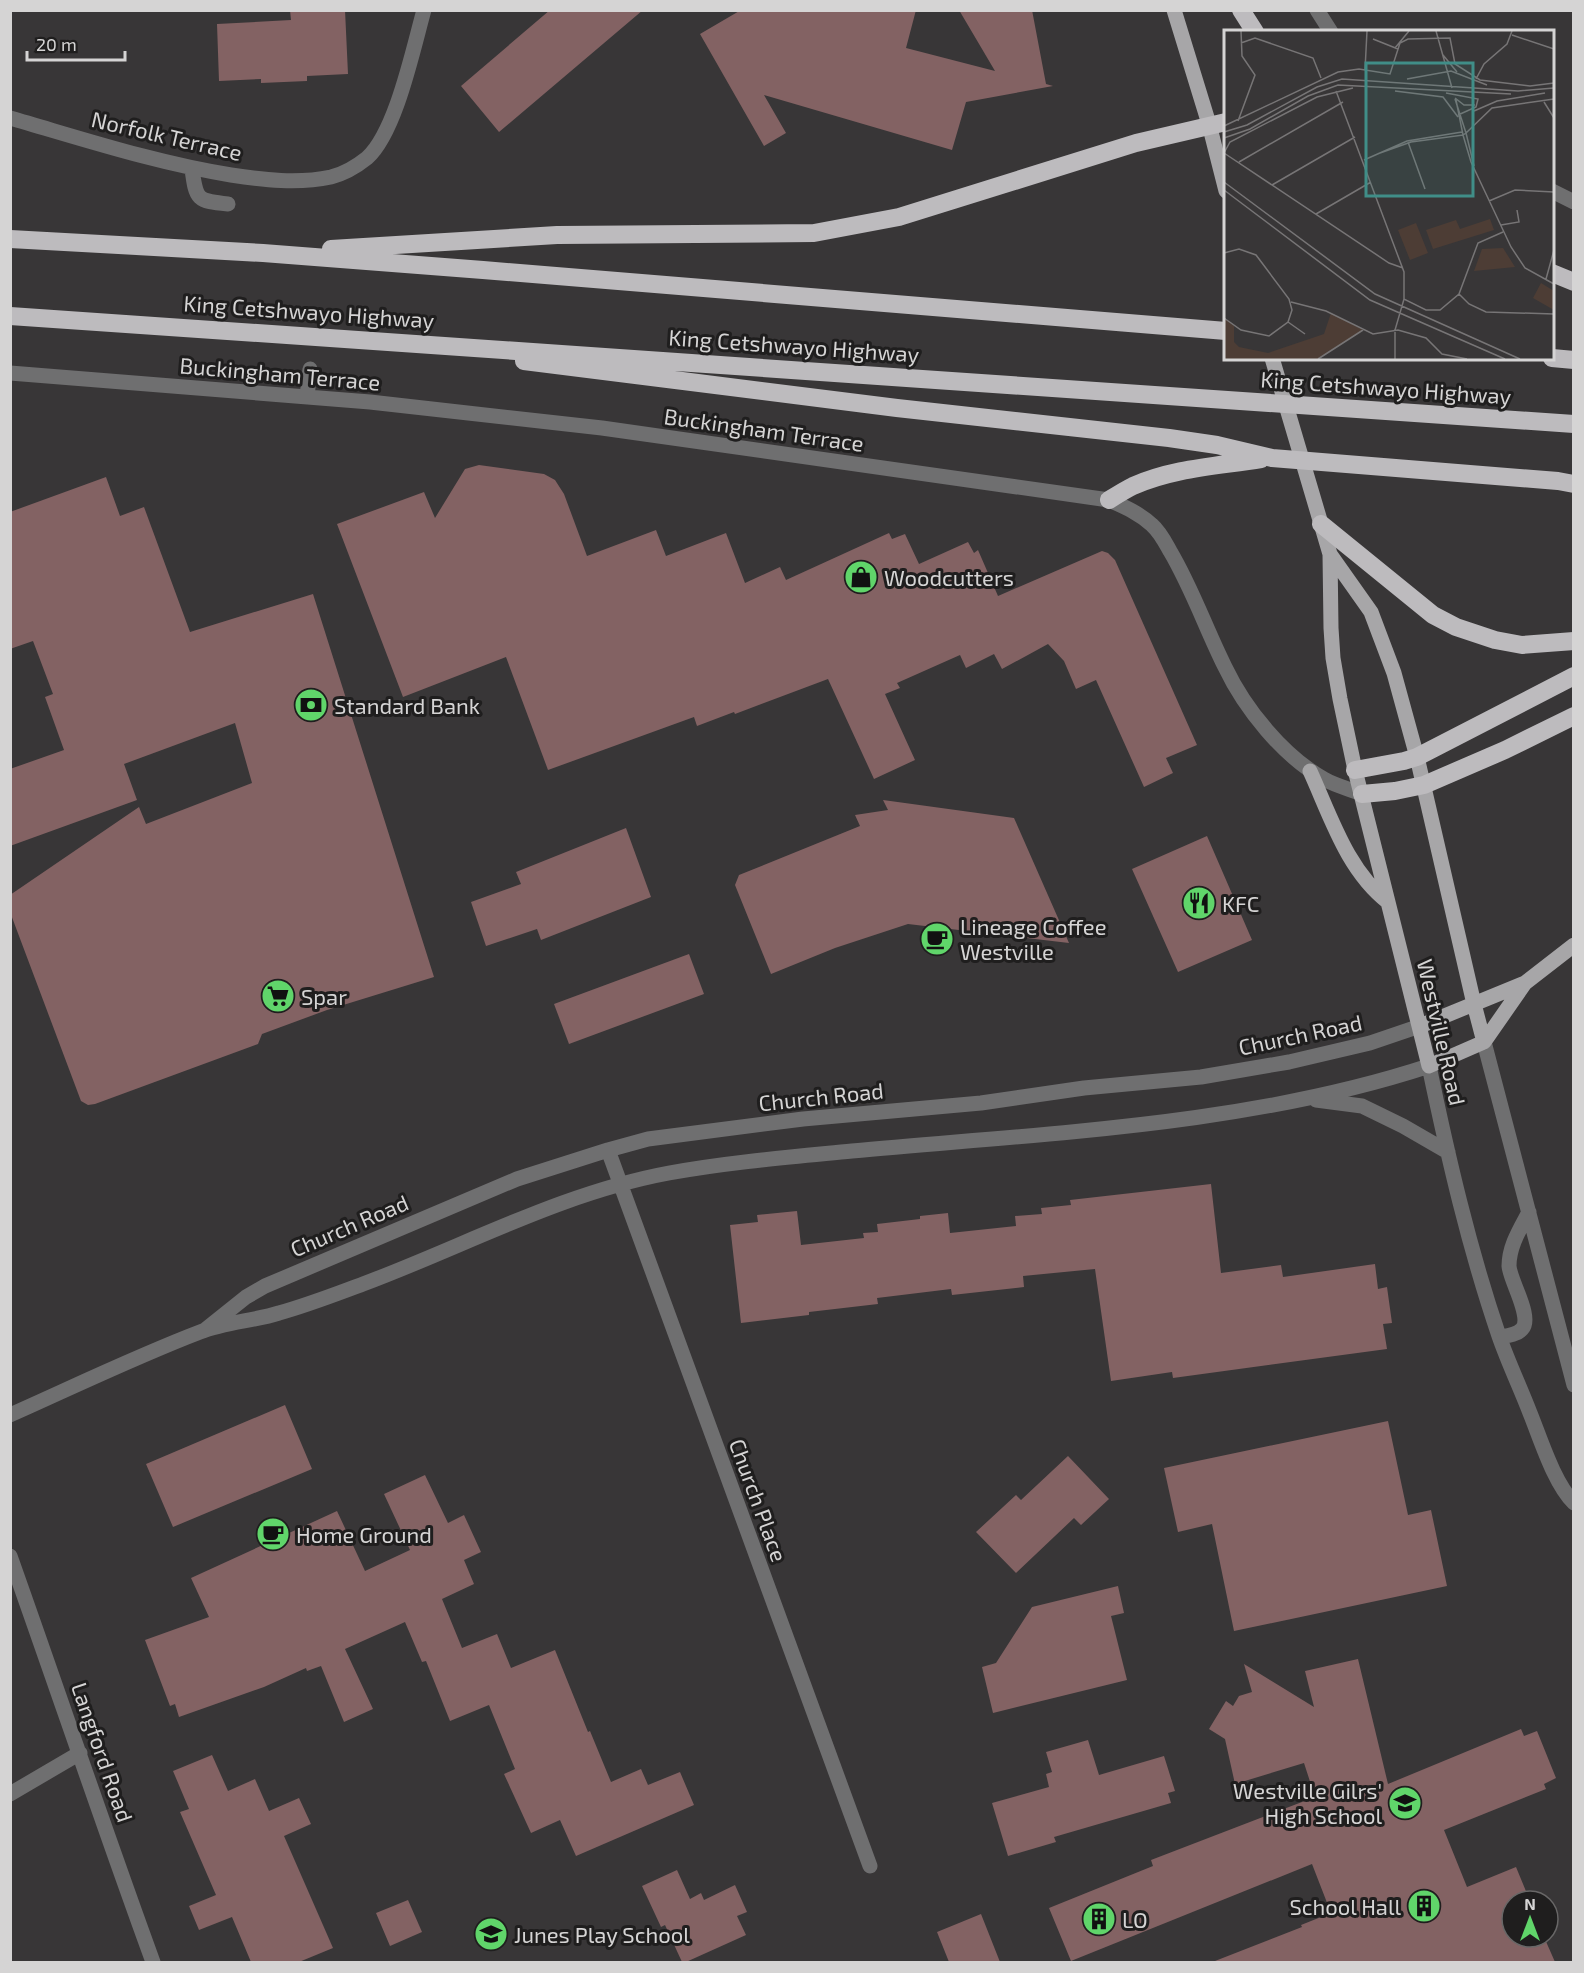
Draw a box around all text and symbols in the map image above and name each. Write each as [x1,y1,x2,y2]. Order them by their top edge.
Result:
scale bar [27,24,124,62]
inset map [1224,30,1554,360]
text: 20 m [36,33,77,55]
street label: Norfolk Terrace [89,105,245,165]
street label: King Cetshwayo Highway [183,289,436,333]
street label: King Cetshwayo Highway [668,323,921,367]
street label: Buckingham Terrace [179,351,381,395]
street label: King Cetshwayo Highway [1260,365,1513,409]
street label: Buckingham Terrace [662,402,866,456]
shop icon: Woodcutters [843,559,879,595]
place label: Woodcutters [884,564,1014,590]
bank icon: Standard Bank [293,687,329,723]
place label: Standard Bank [334,692,480,718]
restaurant icon: KFC [1181,885,1217,921]
place label: KFC [1222,890,1259,916]
place label: Lineage Coffee Westville [960,913,1106,964]
cafe icon: Lineage Coffee Westville [919,921,955,957]
street label: Westville Road [1413,956,1471,1108]
supermarket icon: Spar [260,978,296,1014]
place label: Spar [301,983,347,1009]
street label: Church Road [1236,1008,1364,1060]
street label: Church Road [757,1077,885,1115]
street label: Church Road [286,1189,412,1261]
street label: Church Place [725,1435,793,1565]
cafe icon: Home Ground [255,1516,291,1552]
place label: Home Ground [296,1521,432,1547]
street label: Langford Road [67,1679,139,1825]
place label: Westville Gilrs' High School [1233,1777,1382,1828]
school or university icon: Westville Gilrs' High School [1387,1785,1423,1821]
building icon: School Hall [1406,1888,1442,1924]
north arrow [1500,1889,1560,1949]
place label: School Hall [1289,1893,1401,1919]
text: N [1524,1894,1536,1913]
building icon: LO [1081,1901,1117,1937]
place label: LO [1122,1906,1148,1932]
school or university icon: Junes Play School [473,1916,509,1952]
place label: Junes Play School [514,1921,690,1947]

